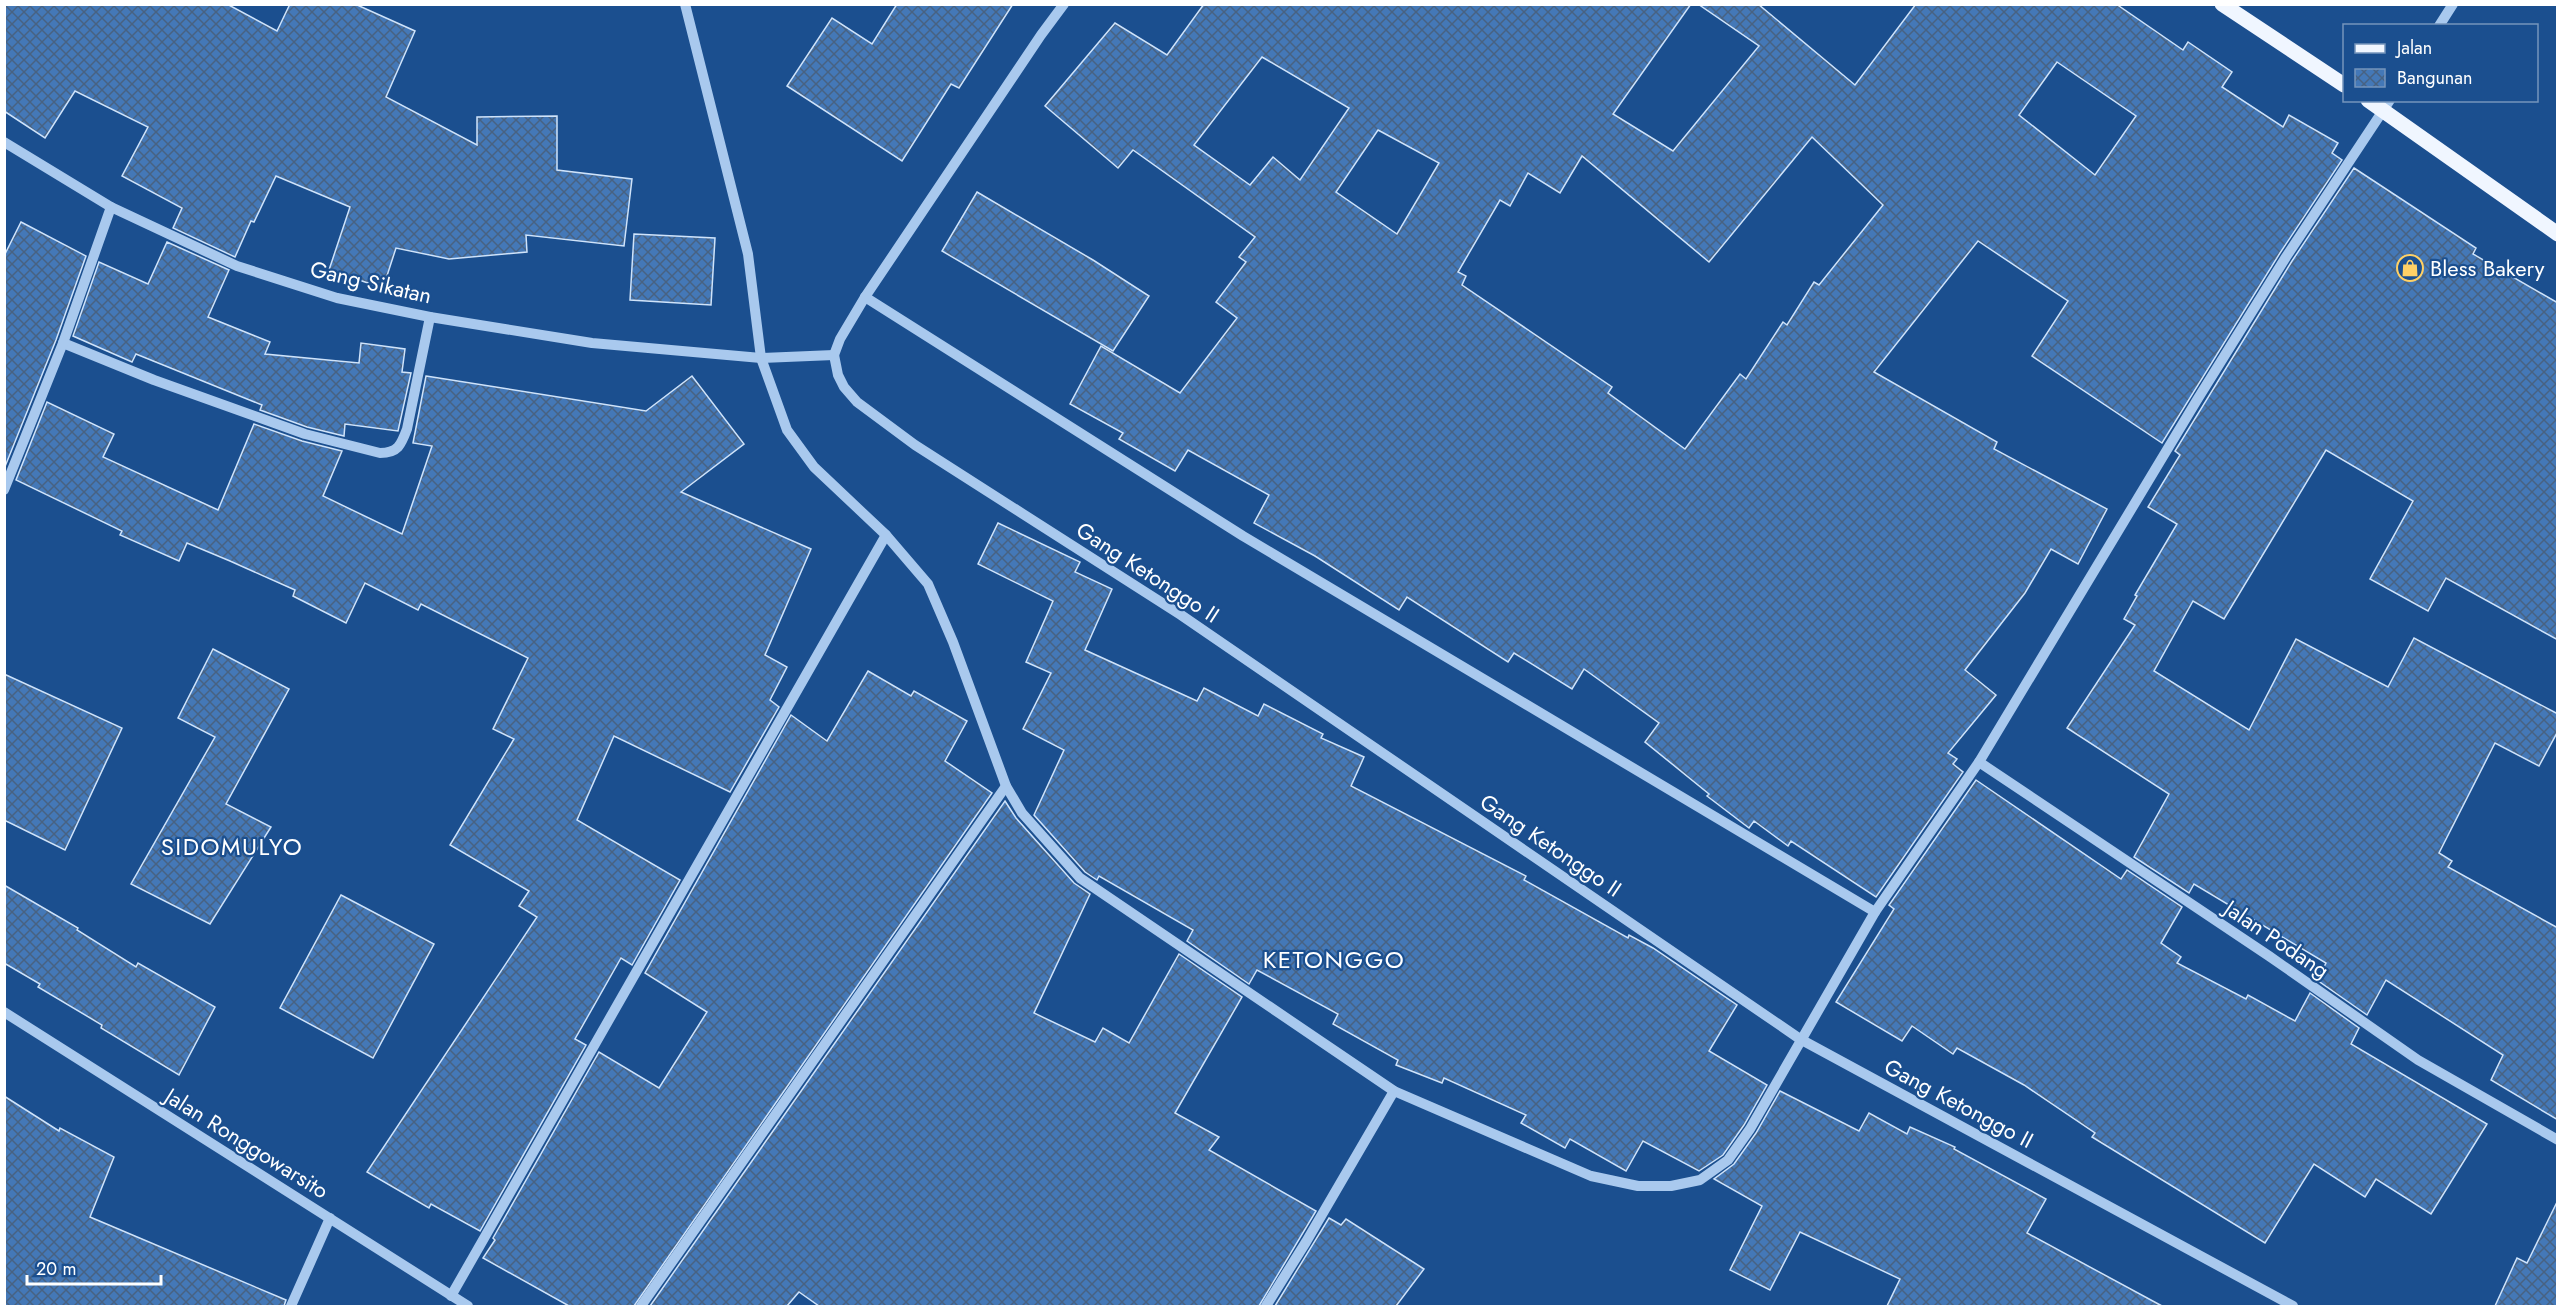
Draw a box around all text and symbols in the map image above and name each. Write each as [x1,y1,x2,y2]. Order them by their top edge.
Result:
legend [2343,24,2538,102]
text: Jalan [2395,35,2432,61]
text: Bangunan [2397,65,2472,91]
street label: Gang Sikatan [307,252,435,312]
place label: Bless Bakery [2430,252,2545,284]
shop icon: Bless Bakery [2395,253,2425,283]
street label: Gang Ketonggo II [1070,514,1226,630]
street label: Gang Ketonggo II [1474,786,1628,904]
district label: SIDOMULYO [161,829,303,864]
street label: Jalan Podang [2216,890,2336,986]
district label: KETONGGO [1263,942,1405,977]
street label: Gang Ketonggo II [1879,1050,2039,1156]
street label: Jalan Ronggowarsito [157,1078,335,1206]
scale bar [27,1248,160,1286]
text: 20 m [36,1256,76,1282]

